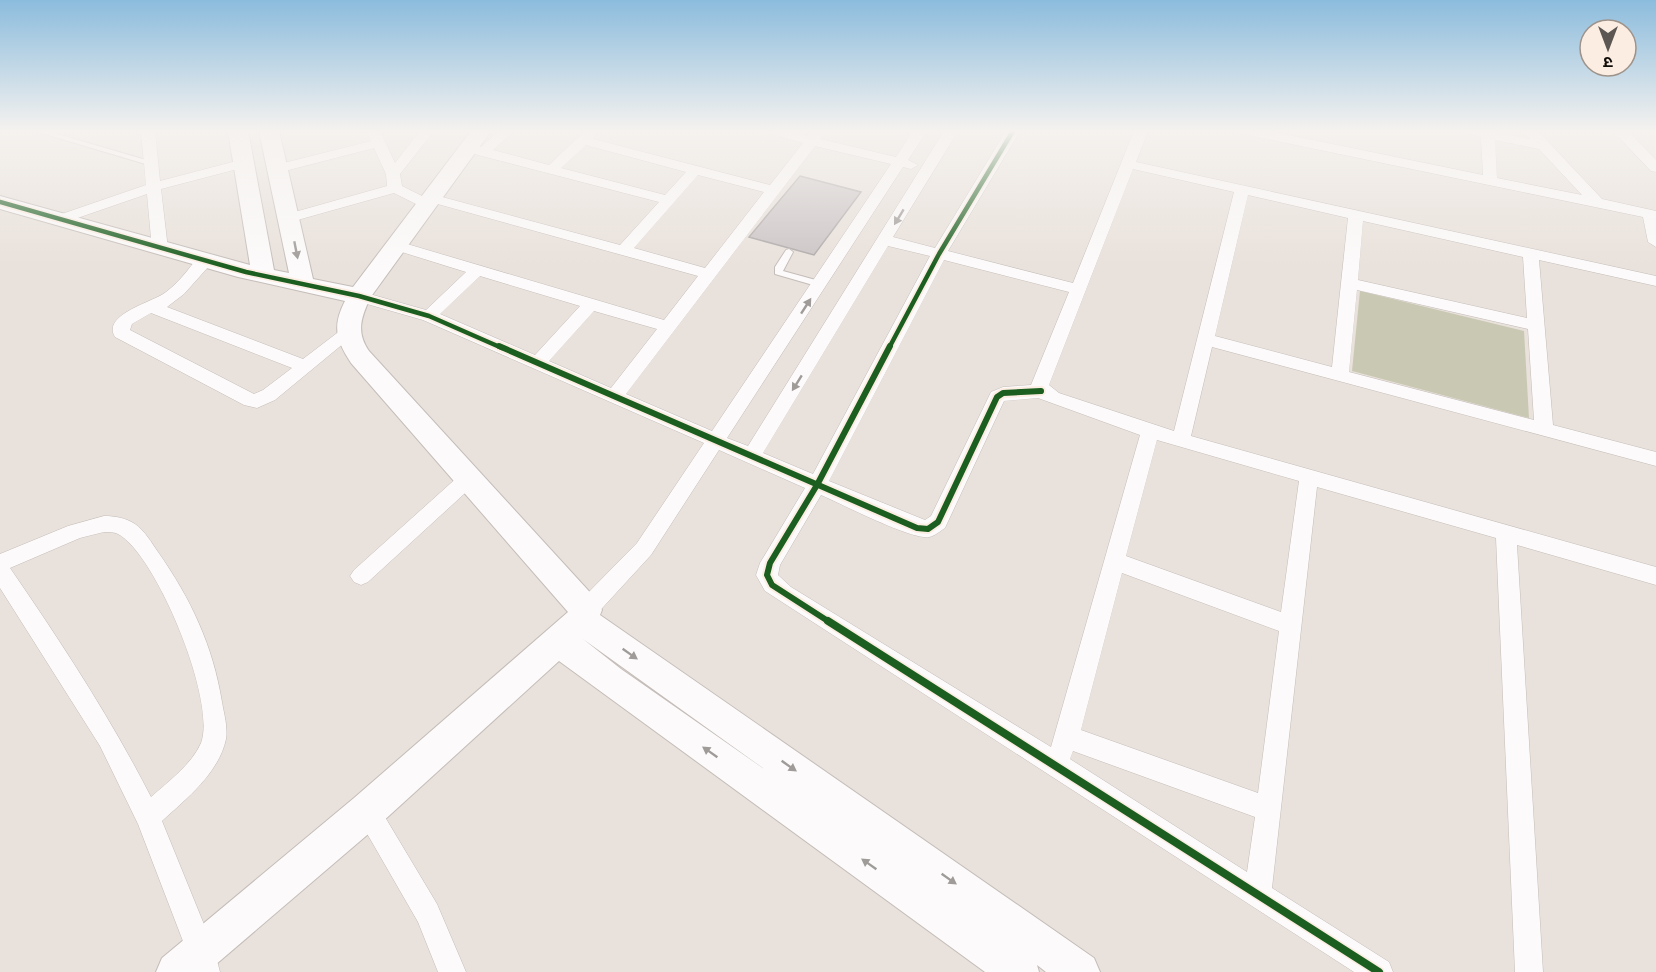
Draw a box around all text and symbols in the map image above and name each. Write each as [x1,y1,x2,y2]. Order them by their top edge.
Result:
north arrow [1578,18,1638,78]
text: उ [1603,51,1613,73]
one-way arrow [893,209,904,225]
one-way arrow [292,240,301,259]
one-way arrow [800,298,811,314]
one-way arrow [791,375,802,391]
one-way arrow [621,648,637,660]
one-way arrow [702,746,718,758]
one-way arrow [781,760,797,772]
one-way arrow [861,859,877,871]
one-way arrow [940,873,956,885]

